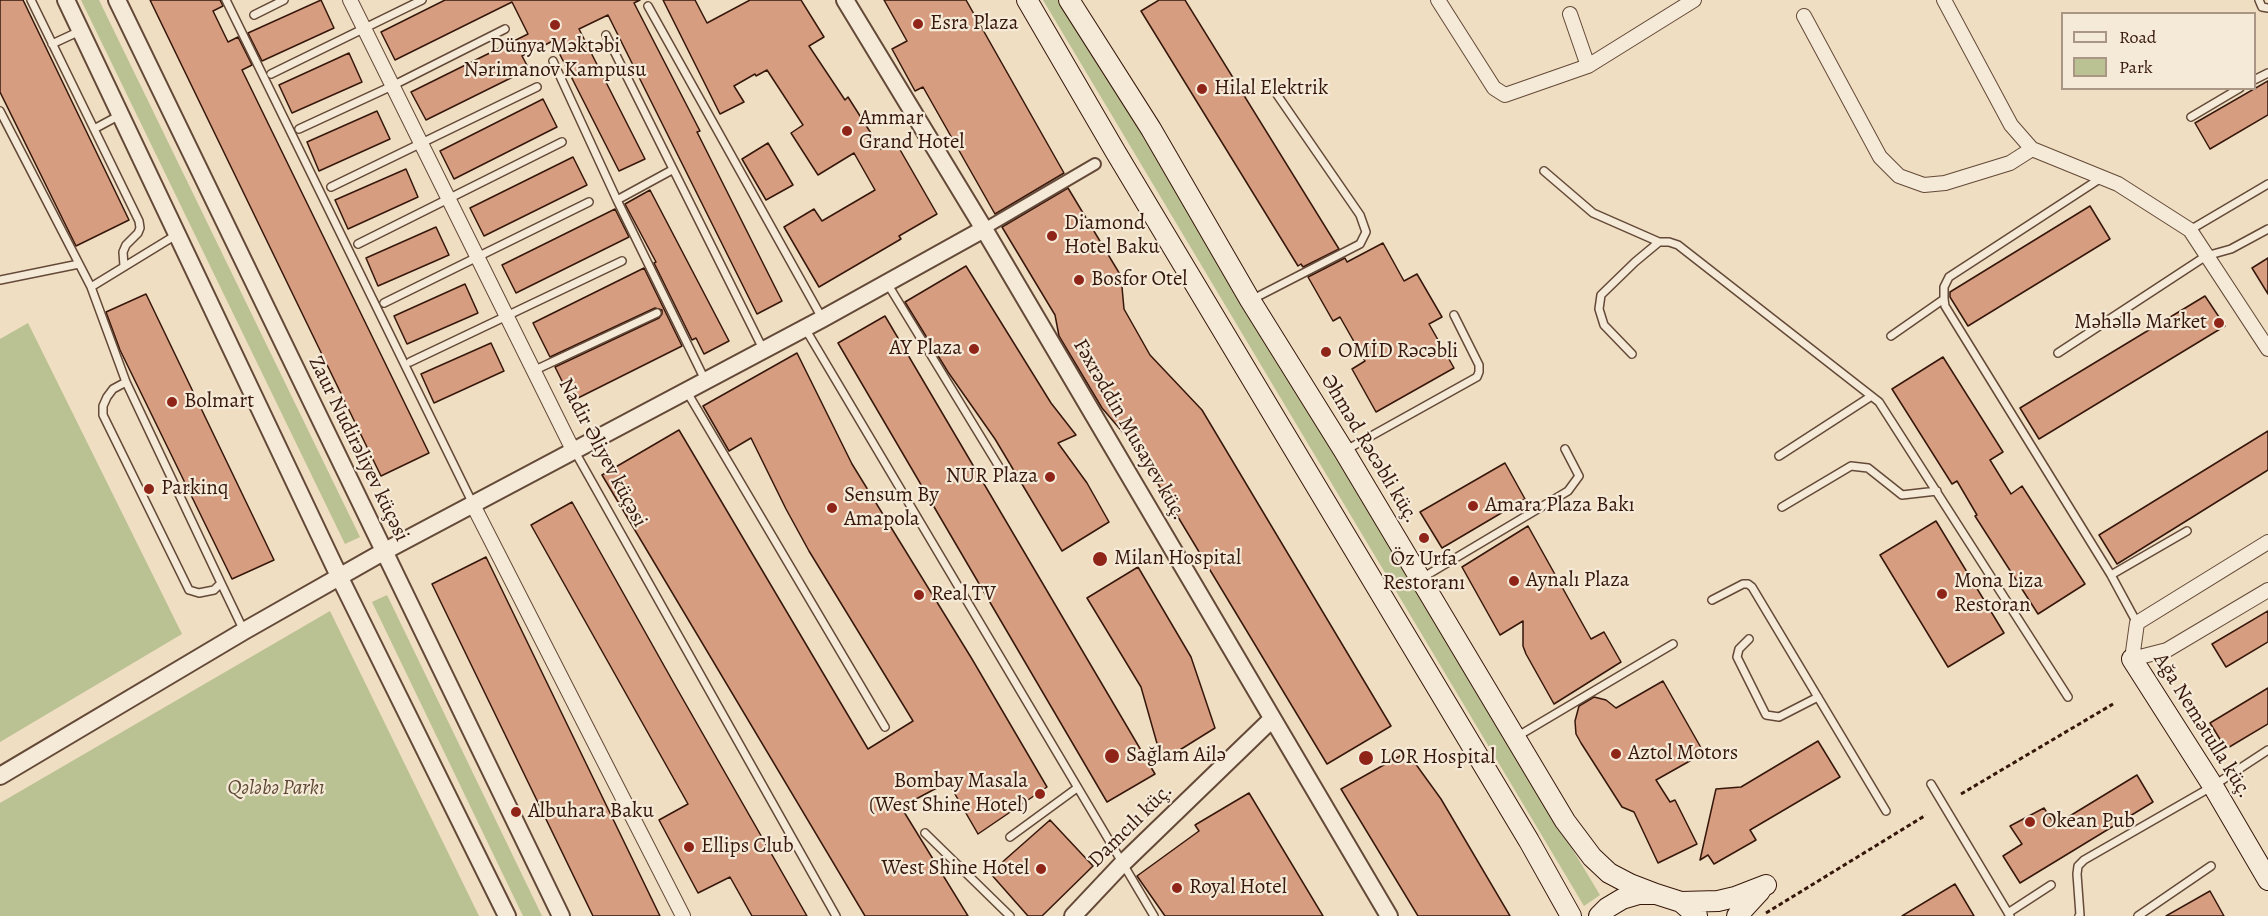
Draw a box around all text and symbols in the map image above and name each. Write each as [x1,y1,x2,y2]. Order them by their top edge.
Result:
place label: Esra Plaza [930,11,1019,37]
legend [2061,12,2256,90]
marker: Esra Plaza [911,17,925,31]
marker: Dünya Məktəbi Nərimanov Kampusu [548,18,562,32]
text: Road [2119,25,2156,49]
place label: Dünya Məktəbi Nərimanov Kampusu [464,34,646,84]
text: Park [2119,55,2153,79]
place label: Hilal Elektrik [1214,76,1328,102]
marker: Hilal Elektrik [1195,82,1209,96]
place label: Ammar Grand Hotel [859,106,964,156]
marker: Ammar Grand Hotel [840,124,854,138]
place label: Diamond Hotel Baku [1064,211,1160,261]
marker: Diamond Hotel Baku [1045,229,1059,243]
place label: Bosfor Otel [1091,267,1187,293]
marker: Bosfor Otel [1072,273,1086,287]
place label: Məhəllə Market [2074,310,2207,336]
marker: Məhəllə Market [2212,316,2226,330]
street label: Fəxrəddin Musayev küç. [1067,335,1191,525]
place label: AY Plaza [889,336,962,362]
place label: OMİD Rəcəbli [1338,339,1458,365]
marker: AY Plaza [967,342,981,356]
marker: OMİD Rəcəbli [1319,345,1333,359]
street label: Zaur Nudirəliyev küçəsi [302,352,414,546]
street label: Əhməd Rəcəbli küç. [1315,370,1423,528]
street label: Nadir Əliyev küçəsi [552,374,652,532]
place label: Bolmart [184,389,254,415]
marker: Bolmart [165,395,179,409]
place label: NUR Plaza [946,464,1038,490]
marker: NUR Plaza [1043,470,1057,484]
place label: Parkinq [161,476,229,502]
marker: Parkinq [142,482,156,496]
place label: Sensum By Amapola [844,483,939,533]
place label: Amara Plaza Bakı [1485,493,1635,519]
marker: Amara Plaza Bakı [1466,499,1480,513]
marker: Sensum By Amapola [825,501,839,515]
marker: Öz Urfa Restoranı [1417,531,1431,545]
place label: Milan Hospital [1114,546,1241,572]
place label: Öz Urfa Restoranı [1383,547,1465,597]
marker: Milan Hospital [1091,550,1109,568]
place label: Aynalı Plaza [1526,568,1630,594]
place label: Mona Liza Restoran [1954,569,2043,619]
marker: Aynalı Plaza [1507,574,1521,588]
place label: Real TV [931,582,996,608]
marker: Mona Liza Restoran [1935,587,1949,601]
marker: Real TV [912,588,926,602]
street label: Ağa Nemətulla küç. [2147,649,2257,803]
place label: Aztol Motors [1628,741,1738,767]
place label: Sağlam Ailə [1126,743,1226,769]
place label: LOR Hospital [1380,745,1495,771]
marker: Sağlam Ailə [1103,747,1121,765]
marker: Aztol Motors [1609,747,1623,761]
marker: LOR Hospital [1357,749,1375,767]
place label: Bombay Masala (West Shine Hotel) [869,769,1028,819]
park label: Qələbə Parkı [228,776,324,802]
street label: Damcılı küç. [1084,779,1178,873]
marker: Bombay Masala (West Shine Hotel) [1033,787,1047,801]
place label: Albuhara Baku [528,799,654,825]
marker: Albuhara Baku [509,805,523,819]
place label: Okean Pub [2042,809,2135,835]
marker: Okean Pub [2023,815,2037,829]
place label: Ellips Club [701,834,794,860]
marker: Ellips Club [682,840,696,854]
place label: West Shine Hotel [882,856,1029,882]
marker: West Shine Hotel [1034,862,1048,876]
place label: Royal Hotel [1189,875,1287,901]
marker: Royal Hotel [1170,881,1184,895]

